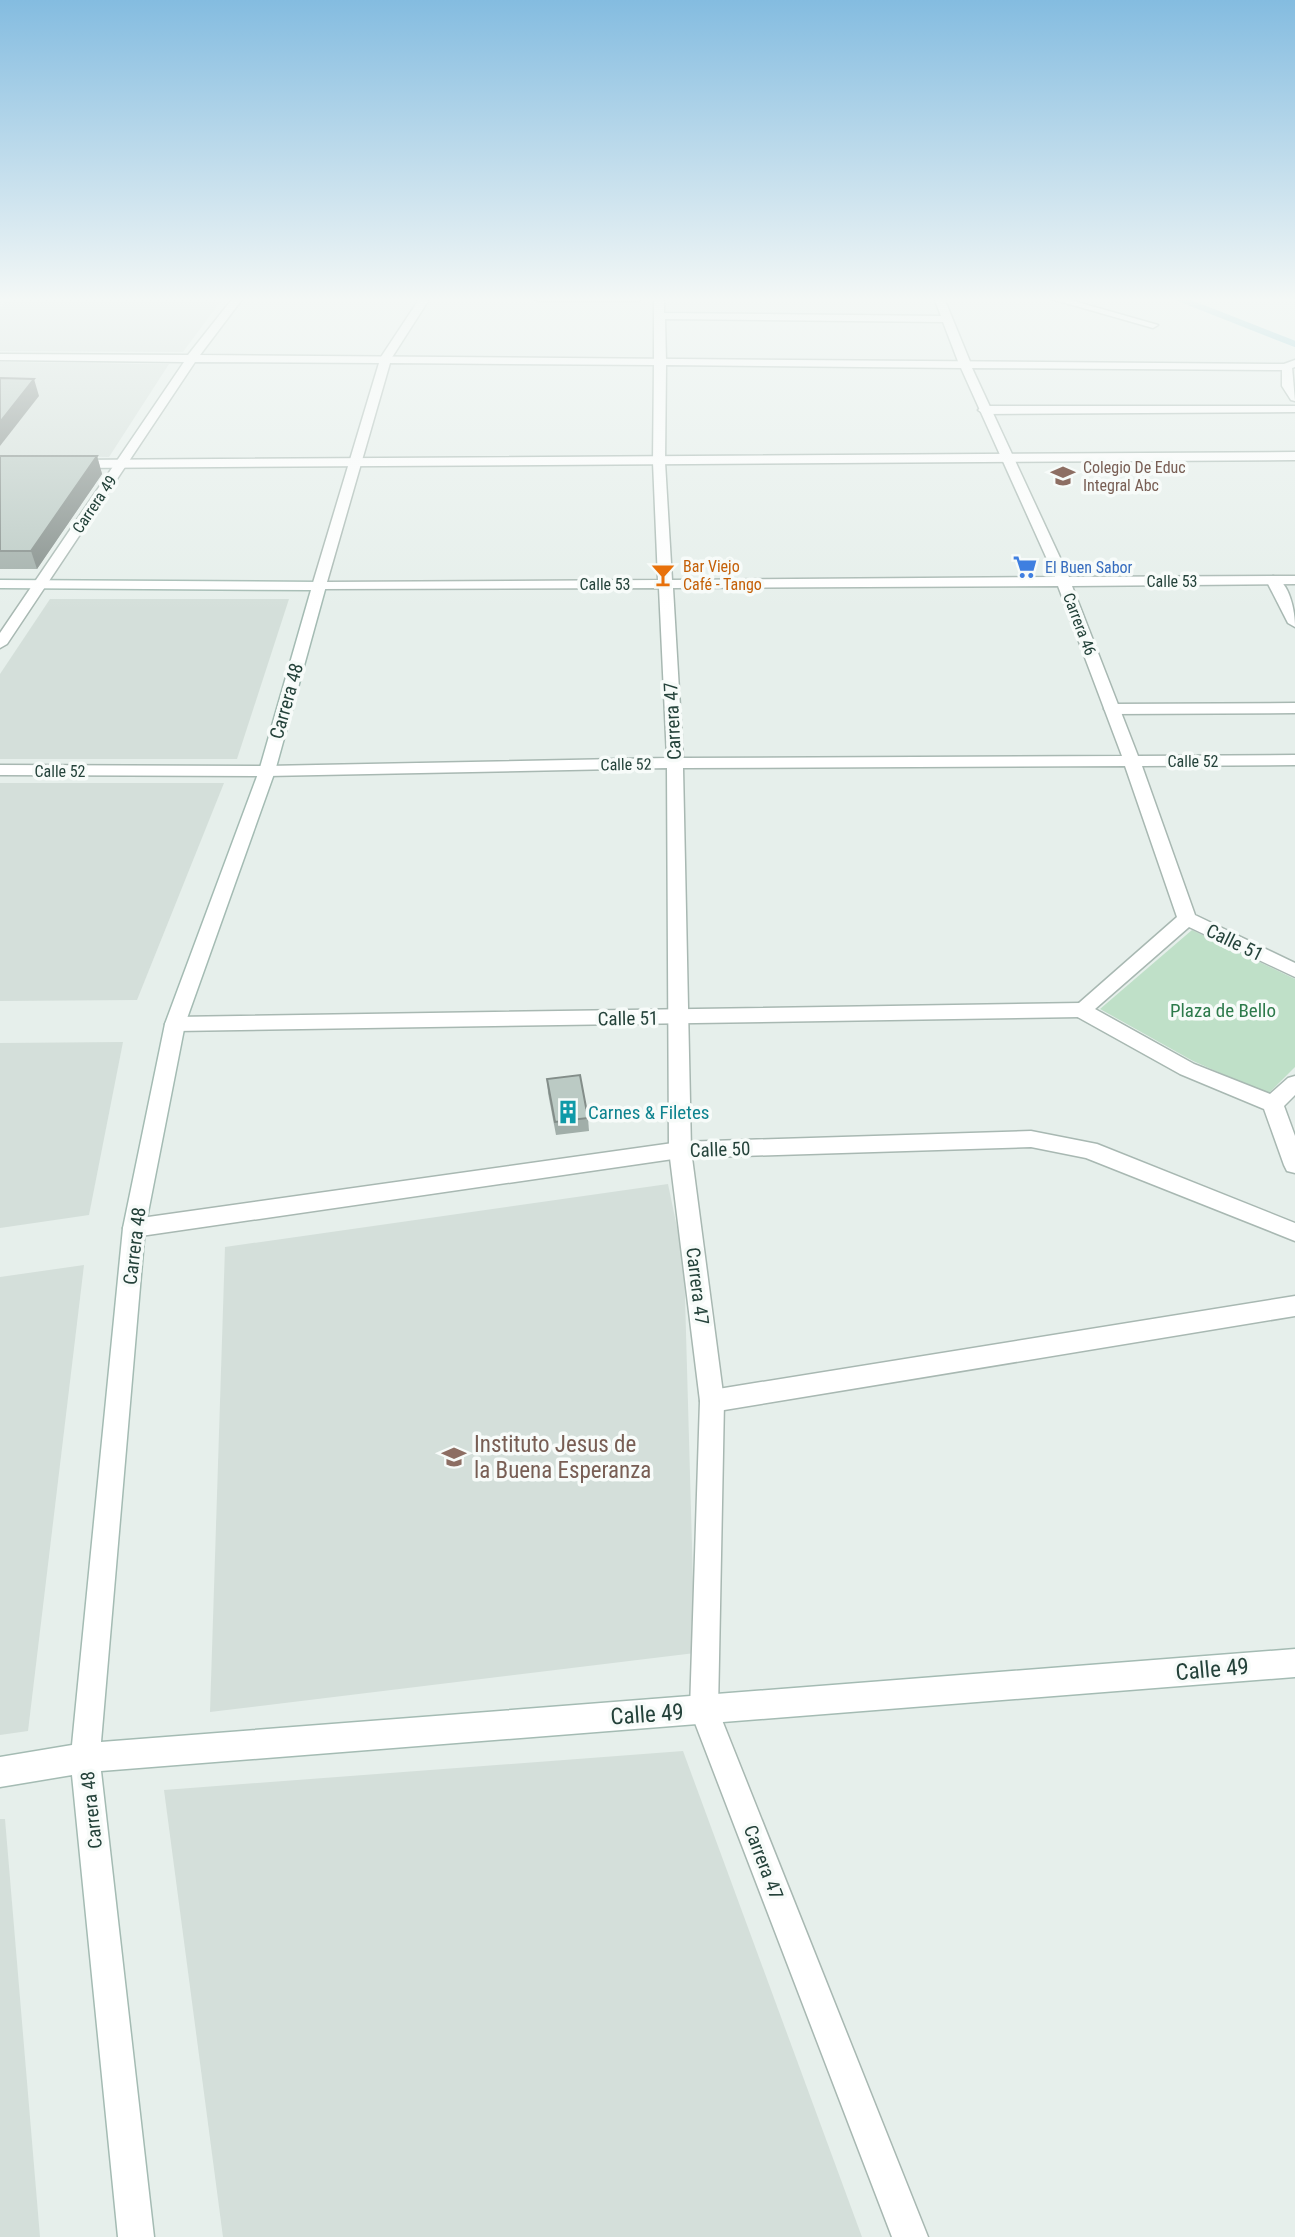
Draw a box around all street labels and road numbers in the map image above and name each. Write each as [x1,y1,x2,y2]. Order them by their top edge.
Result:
street label: Carrera 49 [68,472,121,537]
street label: Calle 53 [1146,572,1198,591]
street label: Calle 53 [579,575,631,594]
street label: Carrera 46 [1059,590,1100,658]
street label: Carrera 48 [265,661,308,742]
street label: Carrera 47 [659,682,686,760]
street label: Calle 52 [1167,752,1219,771]
street label: Calle 52 [600,755,652,774]
street label: Calle 52 [34,762,86,781]
street label: Calle 51 [1202,919,1267,966]
street label: Calle 51 [598,1006,659,1031]
street label: Calle 50 [689,1137,751,1162]
street label: Carrera 48 [118,1206,151,1286]
street label: Carrera 47 [681,1246,714,1326]
street label: Calle 49 [1174,1653,1250,1686]
street label: Calle 49 [609,1698,685,1731]
street label: Carrera 48 [76,1770,107,1850]
street label: Carrera 47 [739,1822,788,1903]

